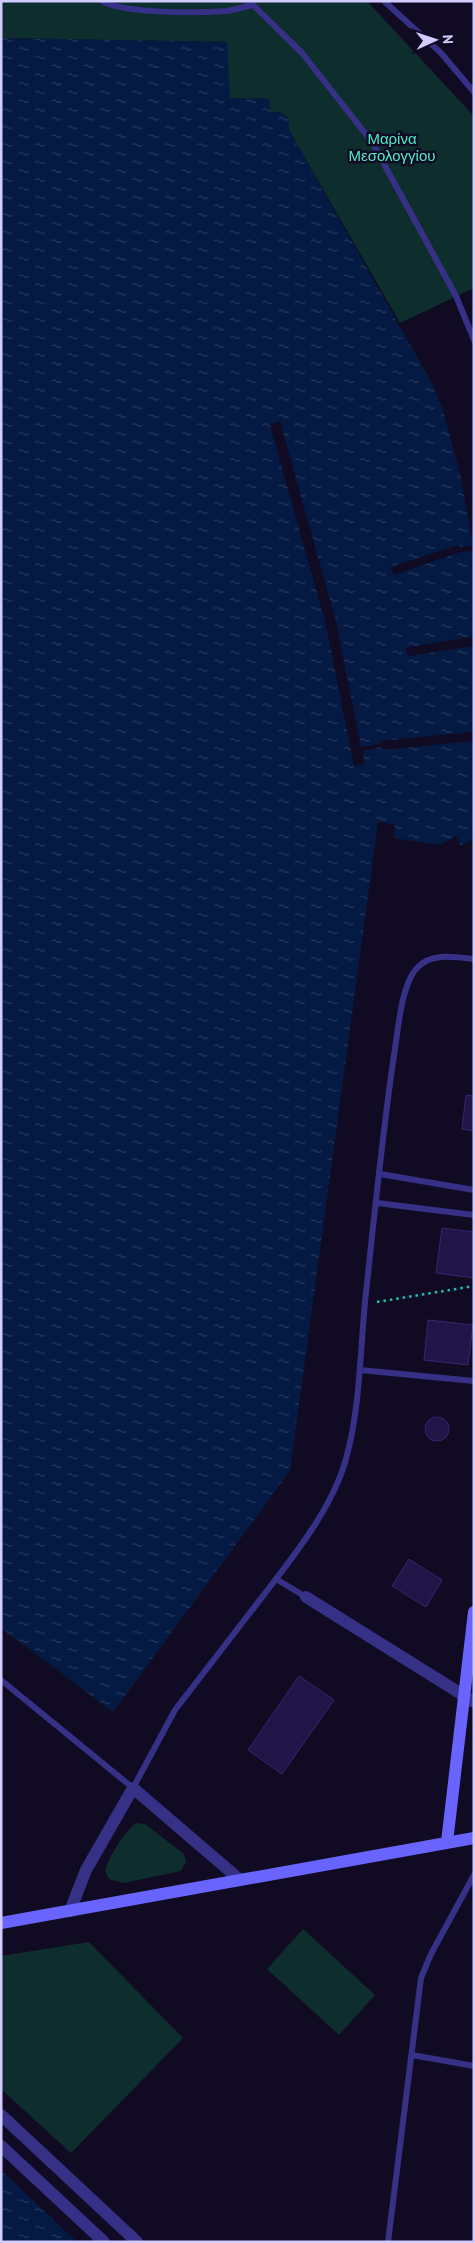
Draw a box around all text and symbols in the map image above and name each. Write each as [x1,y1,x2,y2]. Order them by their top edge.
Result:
north arrow [410,15,460,65]
text: N [439,34,457,44]
park label: Μαρίνα Μεσολογγίου [349,129,436,165]

